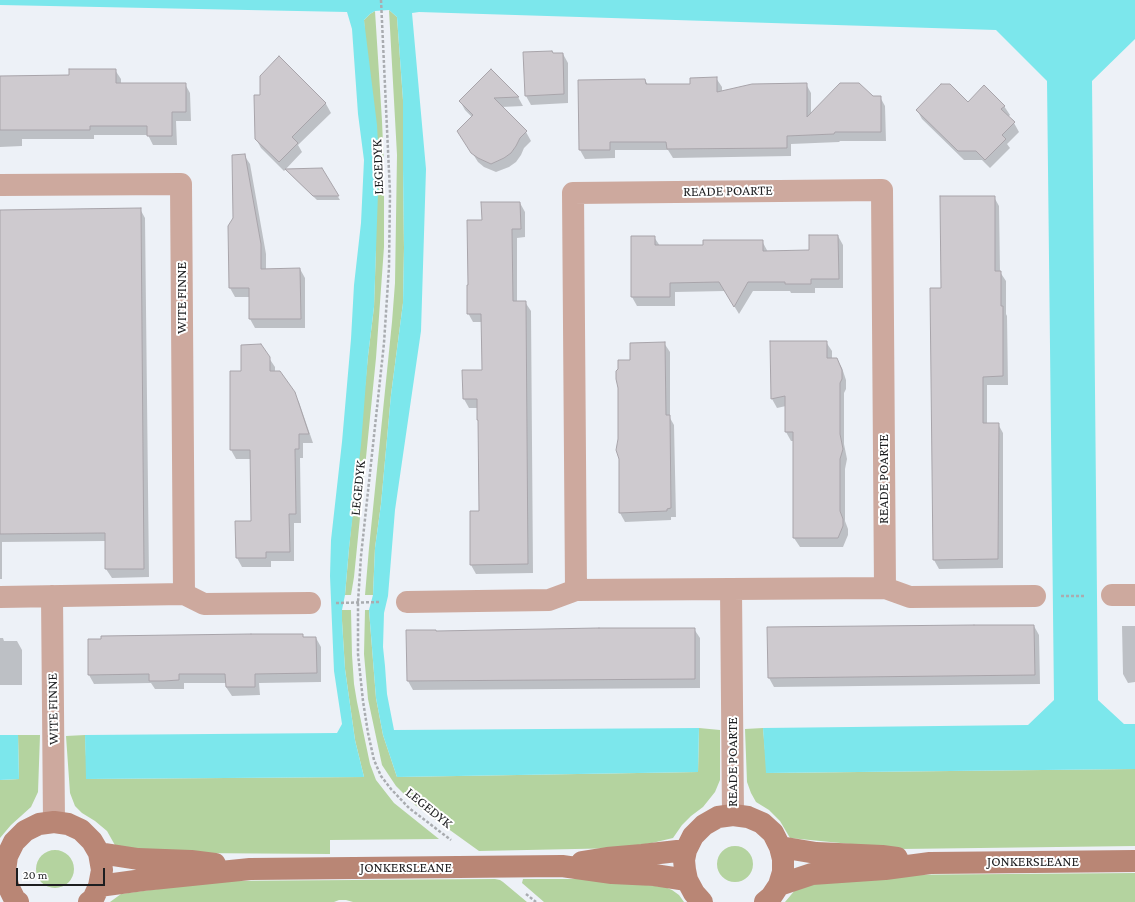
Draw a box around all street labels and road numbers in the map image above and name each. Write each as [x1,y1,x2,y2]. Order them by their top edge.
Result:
street label: LEGEDYK [369,139,387,195]
street label: READE POARTE [683,182,773,200]
street label: WITE FINNE [174,262,190,334]
street label: READE POARTE [876,434,892,524]
street label: LEGEDYK [347,460,369,516]
street label: WITE FINNE [44,673,62,745]
street label: READE POARTE [725,717,741,807]
street label: LEGEDYK [402,784,456,832]
street label: JONKERSLEANE [987,854,1079,870]
street label: JONKERSLEANE [360,860,452,876]

